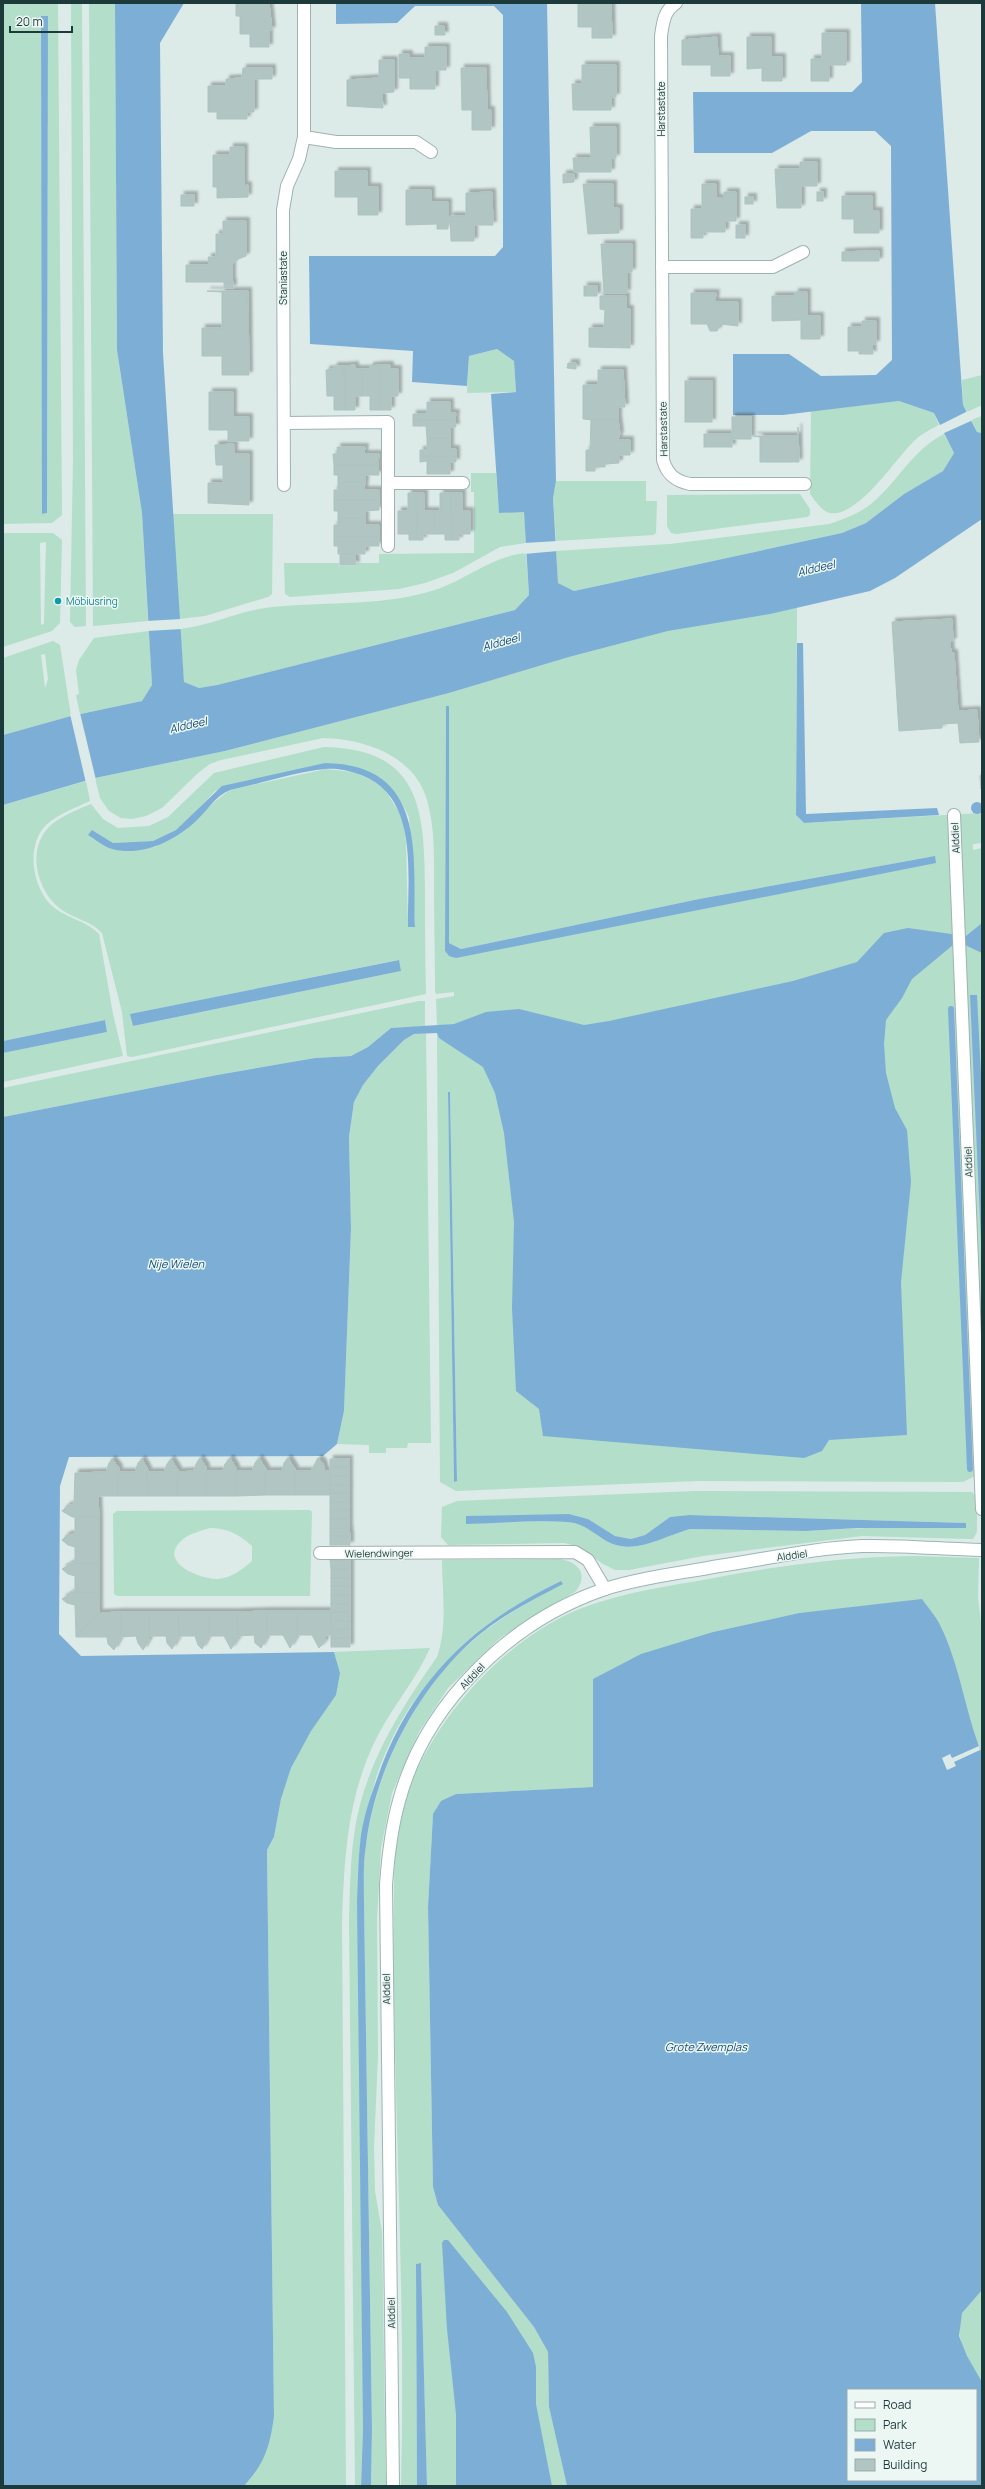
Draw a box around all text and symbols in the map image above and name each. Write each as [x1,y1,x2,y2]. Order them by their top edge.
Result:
scale bar [10,8,72,34]
text: 20 m [16,13,43,30]
street label: Harstastate [654,81,668,137]
street label: Staniastate [276,251,290,305]
street label: Harstastate [656,401,670,457]
water label: Alddeel [796,556,837,579]
place label: Möbiusring [66,594,118,608]
marker: Möbiusring [53,596,63,606]
water label: Alddeel [481,629,523,654]
water label: Alddeel [168,713,209,736]
street label: Alddiel [947,822,963,854]
street label: Alddiel [960,1146,976,1178]
water label: Nije Wielen [148,1256,204,1271]
street label: Wielendwinger [345,1545,414,1561]
street label: Alddiel [776,1546,808,1564]
street label: Alddiel [456,1660,488,1692]
street label: Alddiel [379,1973,393,2005]
water label: Grote Zwemplas [665,2039,748,2054]
street label: Alddiel [384,2297,398,2329]
legend [847,2389,977,2481]
text: Road [883,2396,911,2413]
text: Park [883,2416,908,2433]
text: Water [883,2436,917,2453]
text: Building [883,2456,927,2473]

